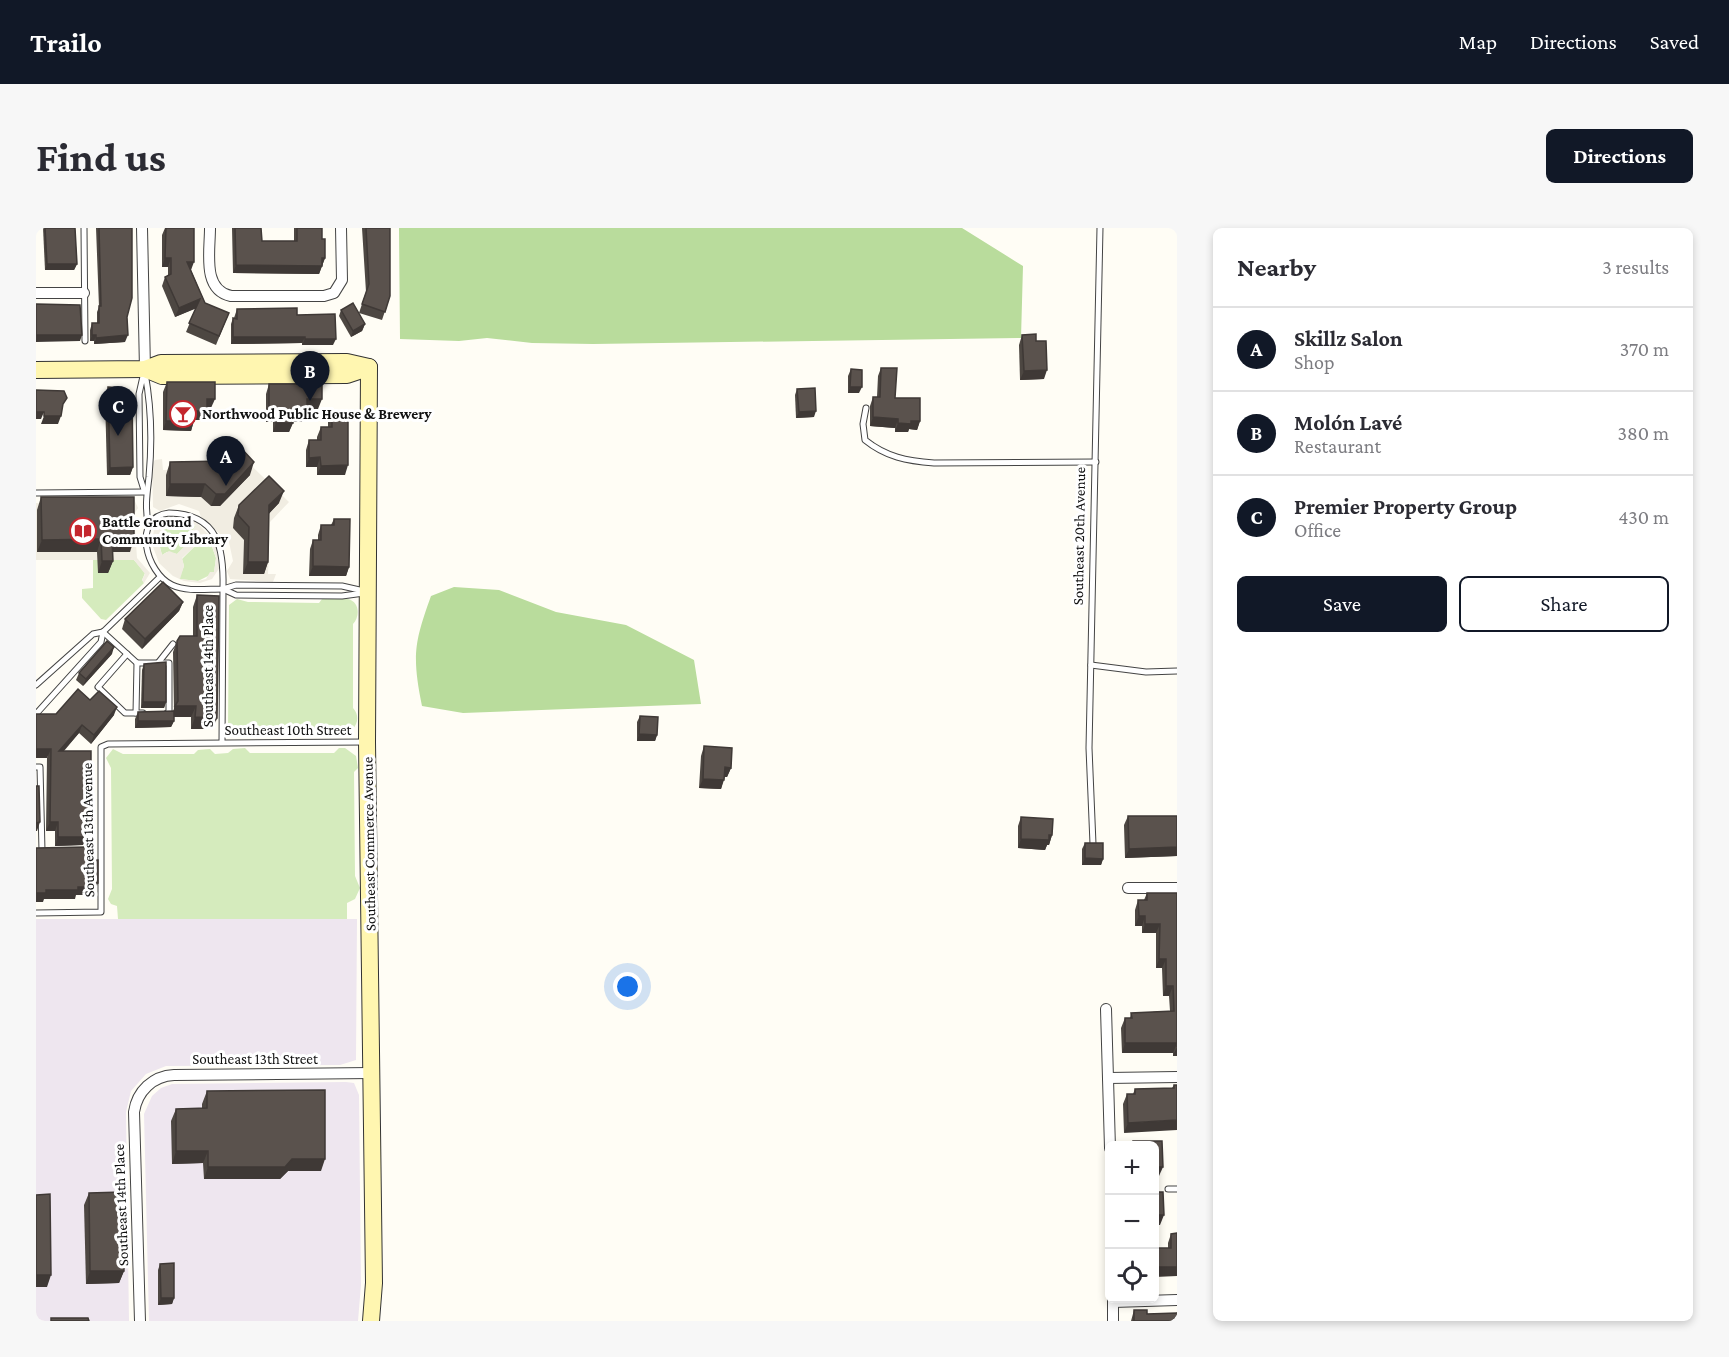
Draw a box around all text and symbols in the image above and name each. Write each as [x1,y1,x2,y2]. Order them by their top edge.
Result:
text: Trailo [30,27,102,58]
text: Map [1459,30,1497,54]
text: Directions [1530,30,1617,54]
text: Saved [1650,30,1699,54]
button: Directions [1546,129,1693,183]
text: Find us [36,133,166,180]
text: Nearby [1237,253,1316,282]
text: 3 results [1602,256,1669,278]
text: Skillz Salon [1294,326,1403,351]
text: A [1251,338,1262,360]
text: 370 m [1620,338,1669,360]
text: Shop [1294,351,1335,373]
pin: B [290,352,330,401]
pin: C [98,386,137,436]
bar icon: Northwood Public House & Brewery [168,399,198,429]
place label: Northwood Public House & Brewery [202,406,432,422]
text: Molón Lavé [1294,410,1402,435]
text: B [1251,422,1262,444]
text: 380 m [1618,422,1669,444]
text: Restaurant [1294,435,1381,457]
pin: A [206,436,246,486]
street label: Southeast 20th Avenue [1070,466,1088,605]
text: Premier Property Group [1294,494,1517,519]
text: C [1250,506,1263,528]
text: 430 m [1618,506,1669,528]
place label: Battle Ground Community Library [102,514,229,547]
library icon: Battle Ground Community Library [68,516,98,546]
text: Office [1294,519,1341,541]
button: Save [1237,576,1447,632]
button: Share [1459,576,1669,632]
street label: Southeast 14th Place [200,604,216,727]
street label: Southeast 10th Street [224,722,353,738]
street label: Southeast Commerce Avenue [359,756,379,931]
street label: Southeast 13th Avenue [79,762,97,898]
your location [613,972,642,1001]
street label: Southeast 13th Street [192,1051,319,1067]
map controls [1105,1141,1159,1303]
button: + [1105,1141,1159,1195]
street label: Southeast 14th Place [111,1143,131,1266]
button: − [1105,1195,1159,1249]
button: locate [1105,1249,1159,1303]

